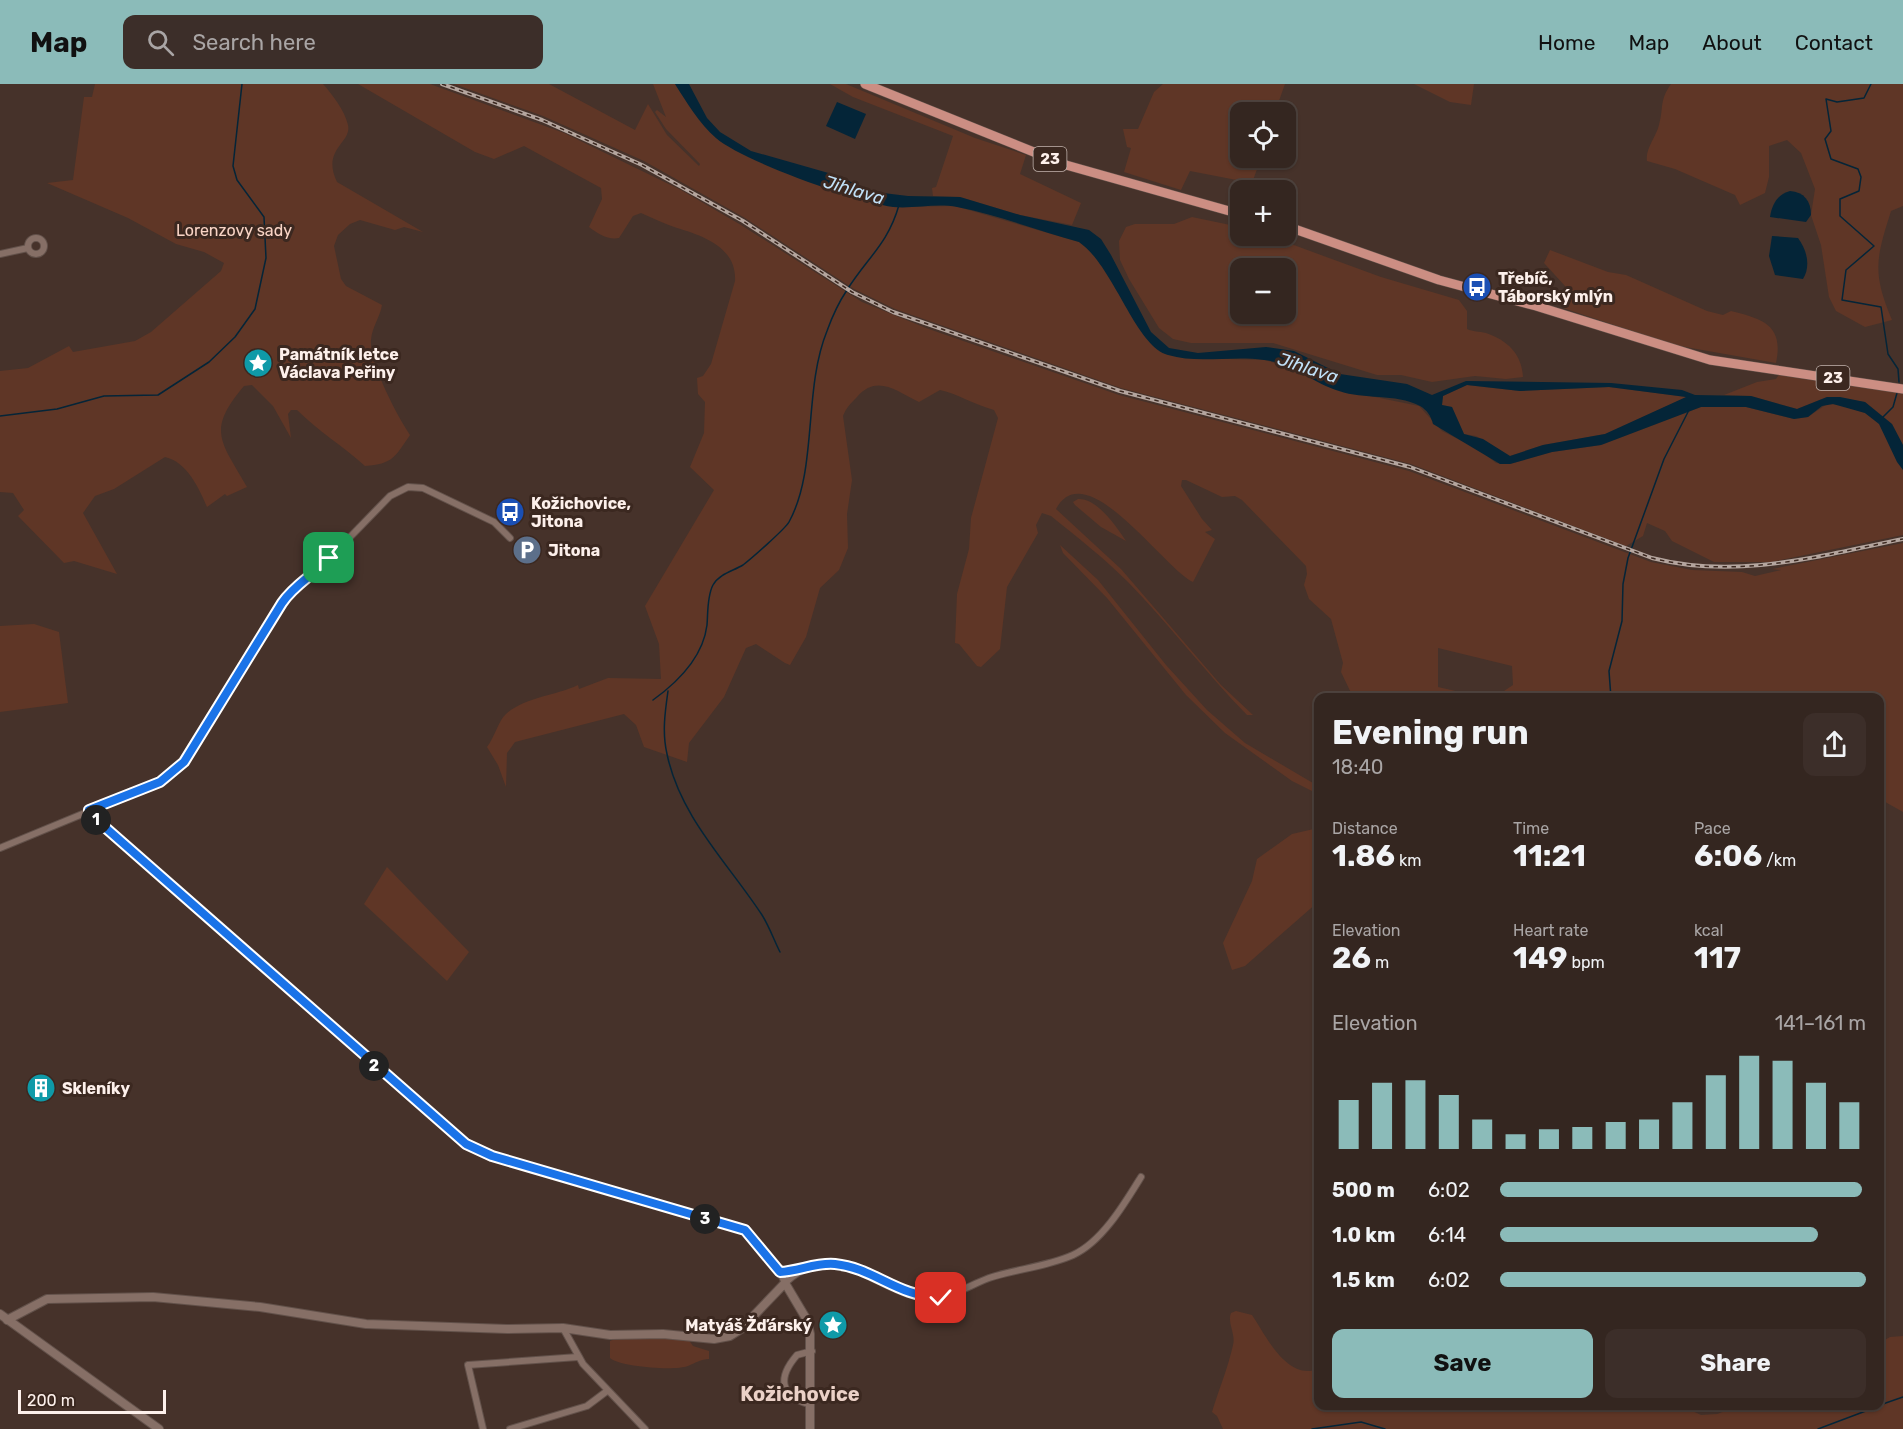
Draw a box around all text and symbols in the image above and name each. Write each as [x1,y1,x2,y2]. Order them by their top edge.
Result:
search box [123,15,543,69]
text: Map [30,26,87,59]
icon: search [144,26,177,59]
text: Search here [192,29,316,56]
text: Home [1538,30,1595,55]
text: Map [1628,30,1669,55]
text: About [1702,30,1762,55]
text: Contact [1795,30,1873,55]
map controls [1230,102,1296,324]
button: locate [1230,102,1296,168]
road number: 23 [1034,147,1066,171]
water label: Jihlava [821,170,887,210]
button: + [1230,180,1296,246]
park label: Lorenzovy sady [176,221,292,240]
button: − [1230,258,1296,324]
place label: Třebíč, Táborský mlýn [1498,269,1613,306]
bus stop icon: Třebíč, Táborský mlýn [1461,271,1493,303]
place label: Památník letce Václava Peřiny [279,345,399,382]
place icon: Památník letce Václava Peřiny [242,347,274,379]
water label: Jihlava [1275,348,1341,388]
road number: 23 [1816,366,1850,390]
place label: Kožichovice, Jitona [531,494,631,531]
bus stop icon: Kožichovice, Jitona [494,496,526,528]
pin [303,532,354,583]
parking icon: Jitona [511,534,543,566]
icon: arrive [312,541,345,574]
place label: Jitona [548,541,600,560]
text: Evening run [1332,713,1529,752]
button: share [1803,713,1866,776]
text: 18:40 [1332,755,1384,779]
pin: 1 [81,805,111,835]
text: 1 [92,810,100,829]
text: Distance [1332,819,1398,838]
text: Time [1513,819,1549,838]
text: Pace [1694,819,1731,838]
text: 1.86 [1332,838,1395,874]
text: 11:21 [1513,838,1586,874]
text: 6:06 [1694,838,1762,874]
text: km [1395,851,1422,870]
text: /km [1762,851,1796,870]
text: Elevation [1332,921,1401,940]
text: Heart rate [1513,921,1588,940]
text: kcal [1694,921,1723,940]
text: 26 [1332,940,1371,976]
text: 149 [1513,940,1568,976]
text: 117 [1694,940,1741,976]
text: m [1371,953,1389,972]
text: bpm [1568,953,1605,972]
text: Elevation [1332,1011,1418,1035]
text: 141–161 m [1775,1011,1866,1035]
pin: 2 [359,1051,389,1081]
text: 2 [369,1056,379,1075]
building icon: Skleníky [25,1072,57,1104]
place label: Skleníky [62,1079,130,1098]
text: 500 m [1332,1178,1395,1202]
text: 6:02 [1428,1178,1470,1202]
pin: 3 [690,1204,720,1234]
text: 3 [700,1209,710,1228]
text: 1.0 km [1332,1223,1395,1247]
text: 6:14 [1428,1223,1466,1247]
text: 1.5 km [1332,1268,1395,1292]
text: 6:02 [1428,1268,1470,1292]
pin [915,1272,966,1323]
icon: check [924,1281,957,1314]
place icon: Matyáš Žďárský [817,1309,849,1341]
place label: Matyáš Žďárský [685,1315,812,1335]
button: Save [1332,1329,1593,1398]
button: Share [1605,1329,1866,1398]
district label: Kožichovice [740,1382,860,1406]
scale bar [18,1387,166,1414]
text: 200 m [27,1391,75,1410]

